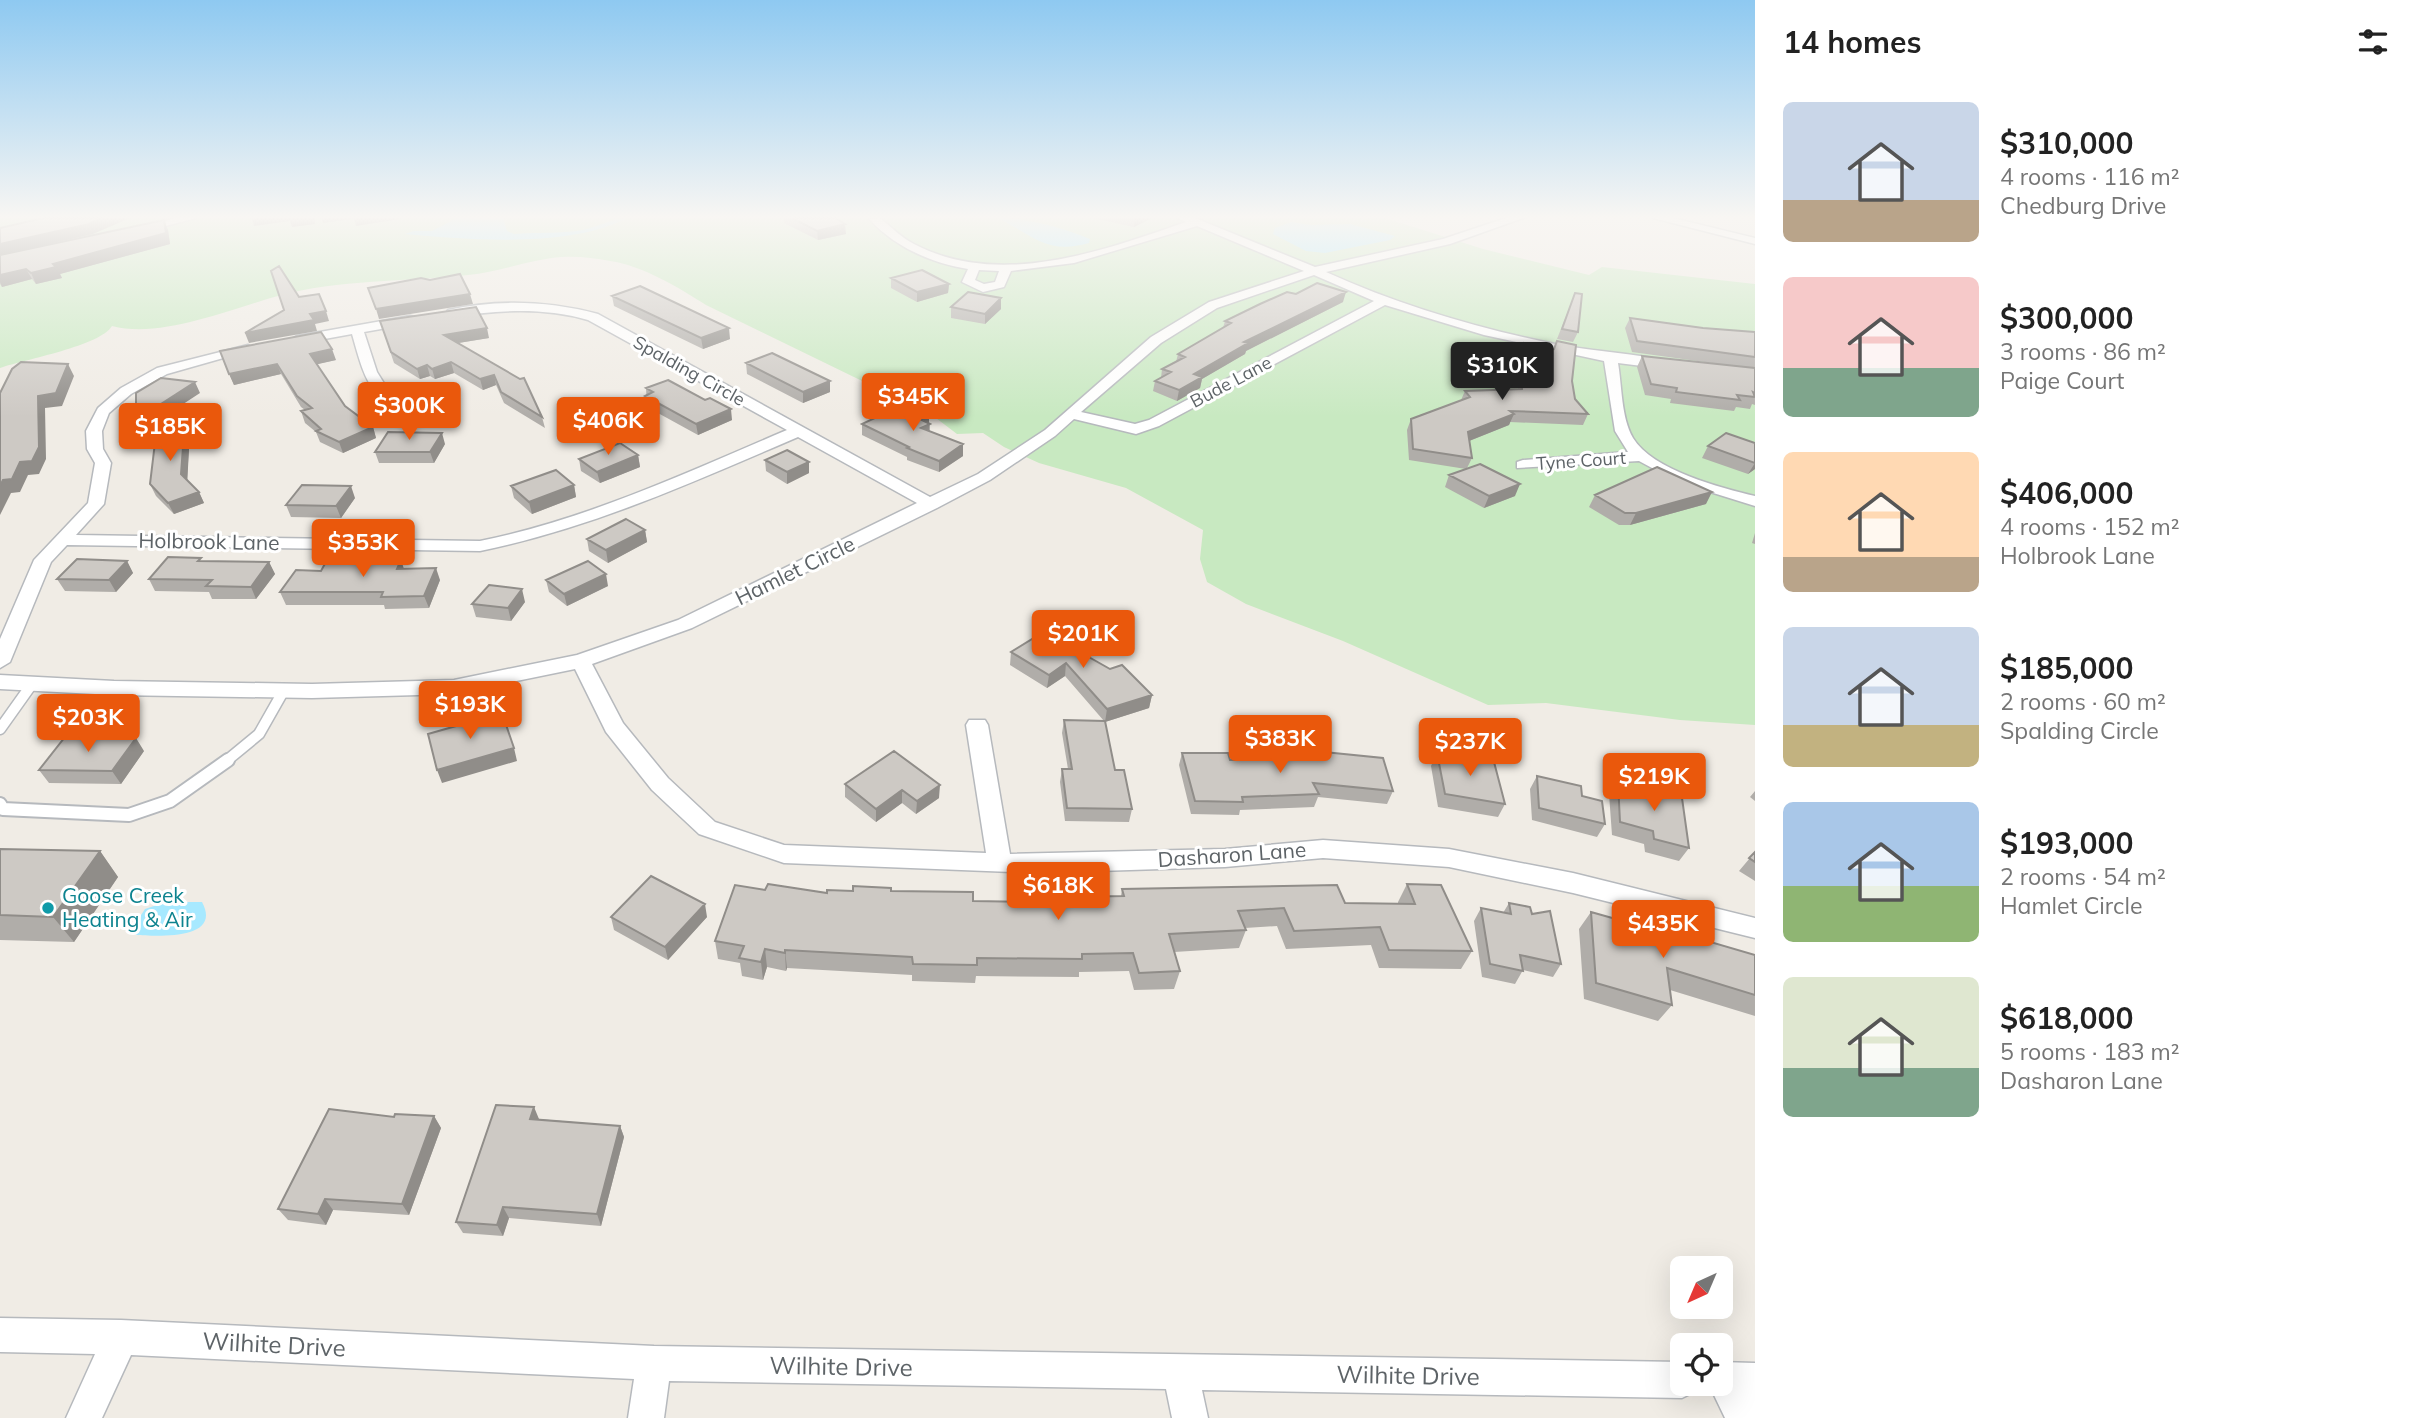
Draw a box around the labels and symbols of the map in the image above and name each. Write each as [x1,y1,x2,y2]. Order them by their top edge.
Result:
street label: Spalding Circle [629,330,749,411]
pin: $310K [1453,342,1551,402]
street label: Bude Lane [1186,351,1275,413]
pin: $345K [864,374,962,433]
pin: $300K [360,382,458,442]
pin: $406K [559,398,657,457]
pin: $185K [121,404,219,463]
street label: Tyne Court [1535,446,1627,475]
pin: $353K [314,520,412,579]
street label: Holbrook Lane [138,527,280,555]
street label: Hamlet Circle [730,530,859,610]
pin: $201K [1034,610,1132,670]
pin: $193K [421,682,519,741]
pin: $203K [39,694,137,754]
pin: $383K [1231,716,1329,775]
pin: $237K [1421,718,1519,778]
pin: $219K [1605,754,1703,813]
street label: Dasharon Lane [1157,836,1307,872]
pin: $618K [1009,862,1107,922]
place label: Goose Creek Heating & Air [62,882,193,932]
marker: Goose Creek Heating & Air [40,900,56,916]
pin: $435K [1614,900,1712,960]
north arrow [1670,1256,1732,1320]
street label: Wilhite Drive [202,1325,346,1363]
street label: Wilhite Drive [769,1350,913,1382]
street label: Wilhite Drive [1336,1359,1480,1391]

